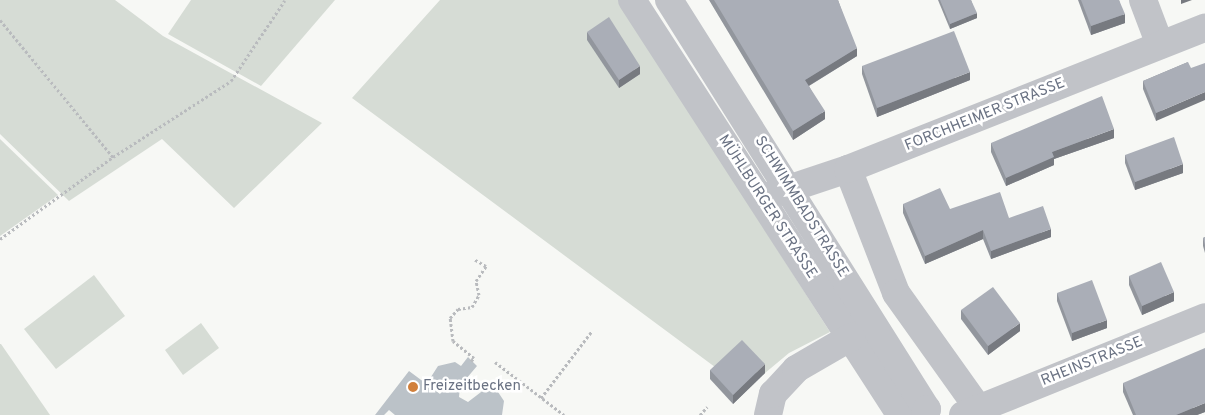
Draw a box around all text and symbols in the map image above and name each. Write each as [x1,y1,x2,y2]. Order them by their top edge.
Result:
street label: FORCHHEIMER STRASSE [902,75,1068,155]
street label: MÜHLBURGER STRASSE [714,132,820,282]
street label: SCHWIMMBADSTRASSE [750,133,852,281]
street label: RHEINSTRASSE [1039,333,1145,391]
place label: Freizeitbecken [423,378,521,396]
marker: Freizeitbecken [407,381,419,393]

